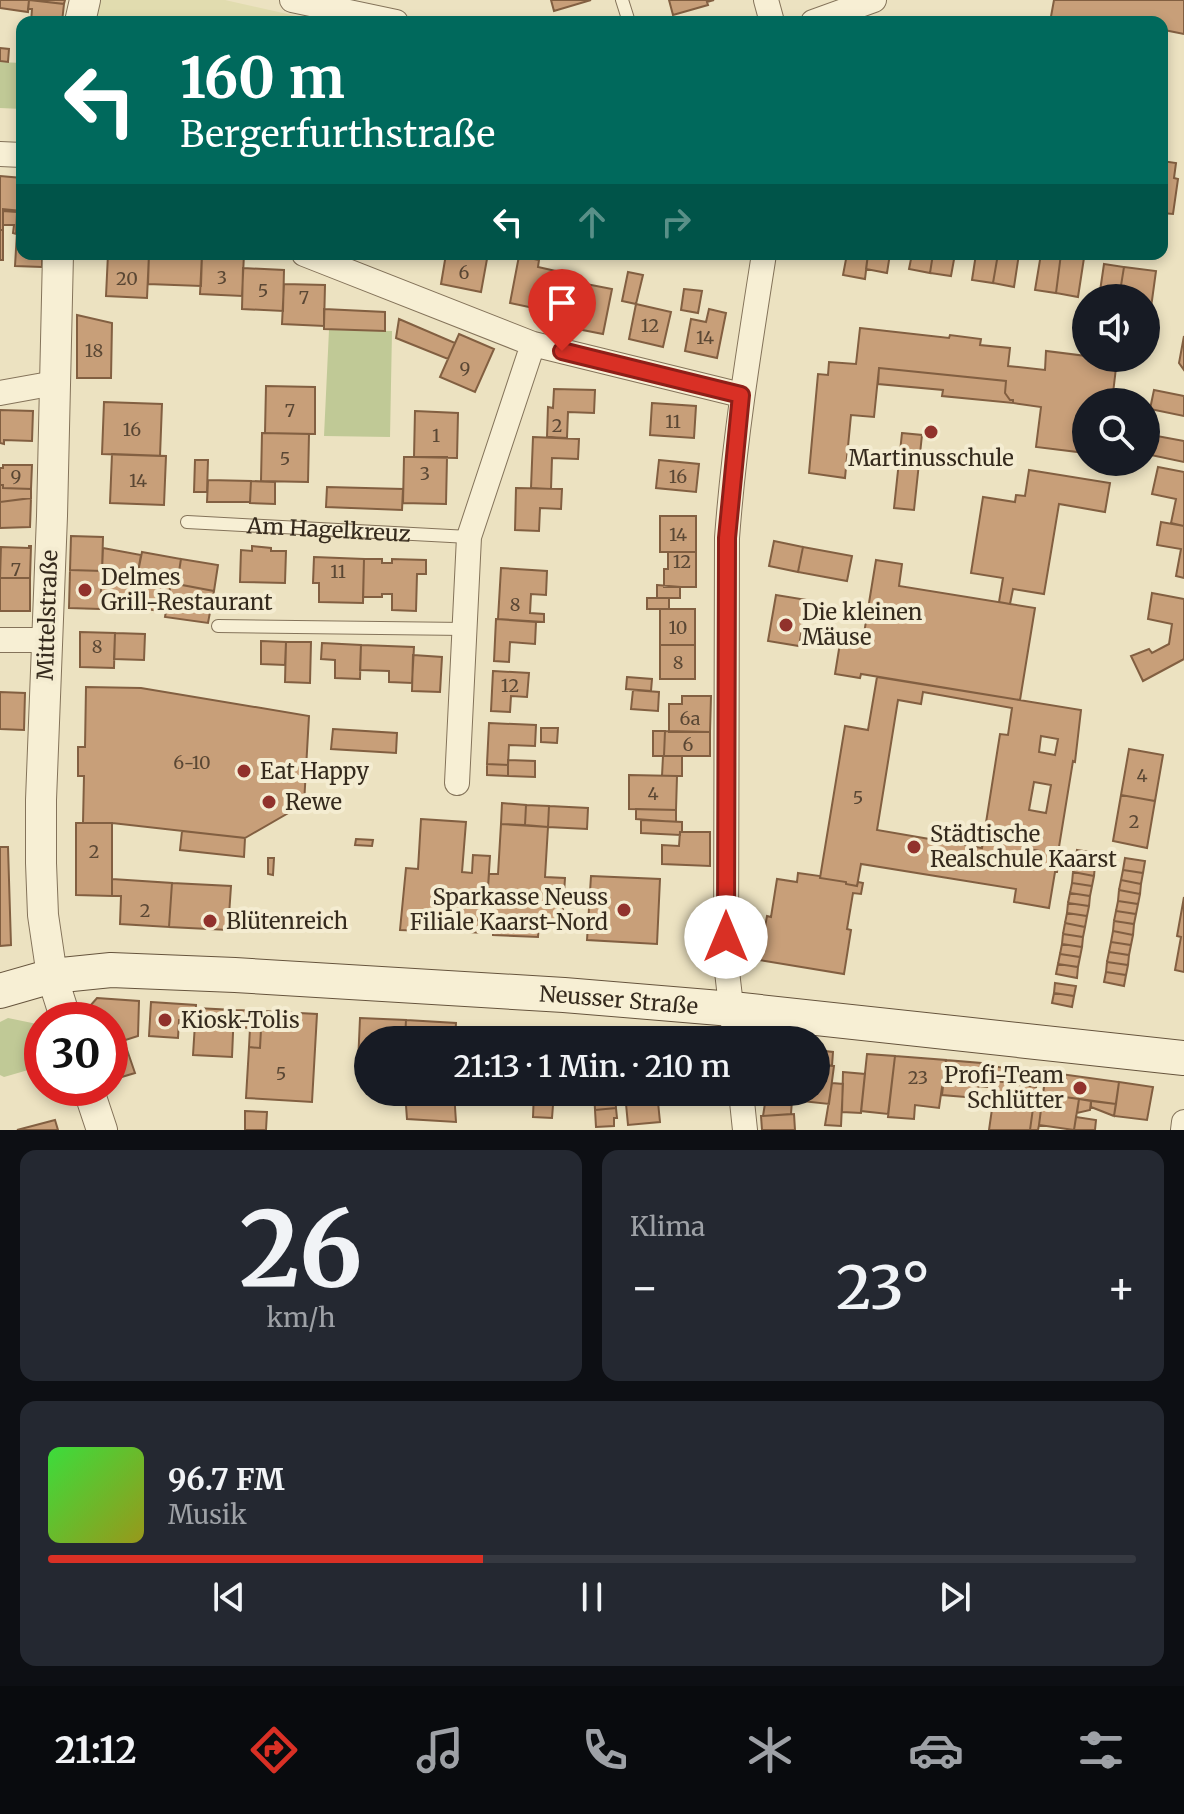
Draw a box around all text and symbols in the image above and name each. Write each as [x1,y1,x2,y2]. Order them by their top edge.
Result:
text: 160 m [180,43,345,113]
icon: left [48,48,152,152]
text: Bergerfurthstraße [180,112,495,157]
icon: left [486,200,530,244]
icon: ahead [570,200,614,244]
icon: right [654,200,698,244]
house number: 6 [459,261,470,284]
house number: 3 [217,266,227,289]
house number: 20 [116,267,138,290]
pin [528,269,596,351]
house number: 5 [258,279,268,302]
icon: arrive [540,281,584,325]
map controls [1072,284,1160,476]
button: sound [1072,284,1160,372]
house number: 7 [299,286,309,309]
house number: 12 [641,314,659,337]
house number: 14 [696,326,714,349]
house number: 18 [85,339,103,362]
house number: 9 [460,357,470,380]
button: search [1072,388,1160,476]
house number: 7 [285,399,295,422]
house number: 11 [665,410,681,433]
house number: 2 [552,414,562,437]
house number: 16 [123,418,141,441]
marker: Martinusschule [922,423,940,441]
house number: 1 [432,424,440,447]
place label: Martinusschule [848,444,1014,472]
house number: 5 [280,447,290,470]
house number: 3 [420,462,430,485]
house number: 9 [11,465,21,488]
house number: 16 [669,465,687,488]
house number: 14 [129,469,147,492]
street label: Am Hagelkreuz [245,511,411,548]
house number: 14 [669,523,687,546]
street label: Mittelstraße [31,549,63,681]
house number: 12 [673,550,691,573]
house number: 7 [11,558,21,581]
house number: 11 [330,560,346,583]
place label: Delmes Grill-Restaurant [101,563,273,616]
marker: Delmes Grill-Restaurant [76,581,94,599]
house number: 8 [510,593,520,616]
place label: Die kleinen Mäuse [802,598,923,651]
house number: 10 [669,616,687,639]
marker: Die kleinen Mäuse [777,616,795,634]
house number: 8 [92,635,102,658]
house number: 8 [673,651,683,674]
house number: 12 [501,674,519,697]
house number: 6a [680,707,701,730]
house number: 6 [683,733,694,756]
house number: 6-10 [173,751,211,774]
place label: Eat Happy [260,757,369,785]
marker: Eat Happy [235,762,253,780]
house number: 4 [1136,764,1148,787]
house number: 4 [647,782,659,805]
house number: 5 [853,786,863,809]
place label: Rewe [285,788,342,816]
marker: Rewe [260,793,278,811]
house number: 2 [1129,810,1139,833]
place label: Städtische Realschule Kaarst [930,820,1117,873]
marker: Städtische Realschule Kaarst [905,838,923,856]
house number: 2 [89,840,99,863]
place label: Sparkasse Neuss Filiale Kaarst-Nord [410,883,608,936]
position arrow [684,895,768,979]
house number: 2 [140,899,150,922]
marker: Sparkasse Neuss Filiale Kaarst-Nord [615,901,633,919]
place label: Blütenreich [226,907,348,935]
marker: Blütenreich [201,912,219,930]
street label: Neusser Straße [538,980,699,1020]
speed limit sign: 30 [24,1002,128,1106]
place label: Kiosk-Tolis [181,1006,300,1034]
marker: Kiosk-Tolis [156,1011,174,1029]
text: 21:13 · 1 Min. · 210 m [454,1047,730,1085]
place label: Profi-Team Schlütter [944,1061,1064,1114]
house number: 5 [276,1062,286,1085]
house number: 23 [908,1066,928,1089]
marker: Profi-Team Schlütter [1071,1079,1089,1097]
text: 26 [239,1184,363,1314]
text: Klima [630,1210,705,1243]
text: 23° [836,1250,930,1325]
text: − [630,1260,659,1315]
text: + [1107,1260,1136,1315]
text: km/h [267,1301,335,1334]
text: 96.7 FM [168,1460,285,1498]
text: Musik [168,1498,247,1531]
icon: previous [207,1575,251,1619]
icon: pause [570,1575,614,1619]
icon: next [933,1575,977,1619]
icon: directions [246,1722,302,1778]
icon: music [412,1722,468,1778]
icon: phone [577,1722,633,1778]
icon: climate [742,1722,798,1778]
icon: car [908,1722,964,1778]
icon: filters [1073,1722,1129,1778]
text: 21:12 [55,1728,137,1773]

